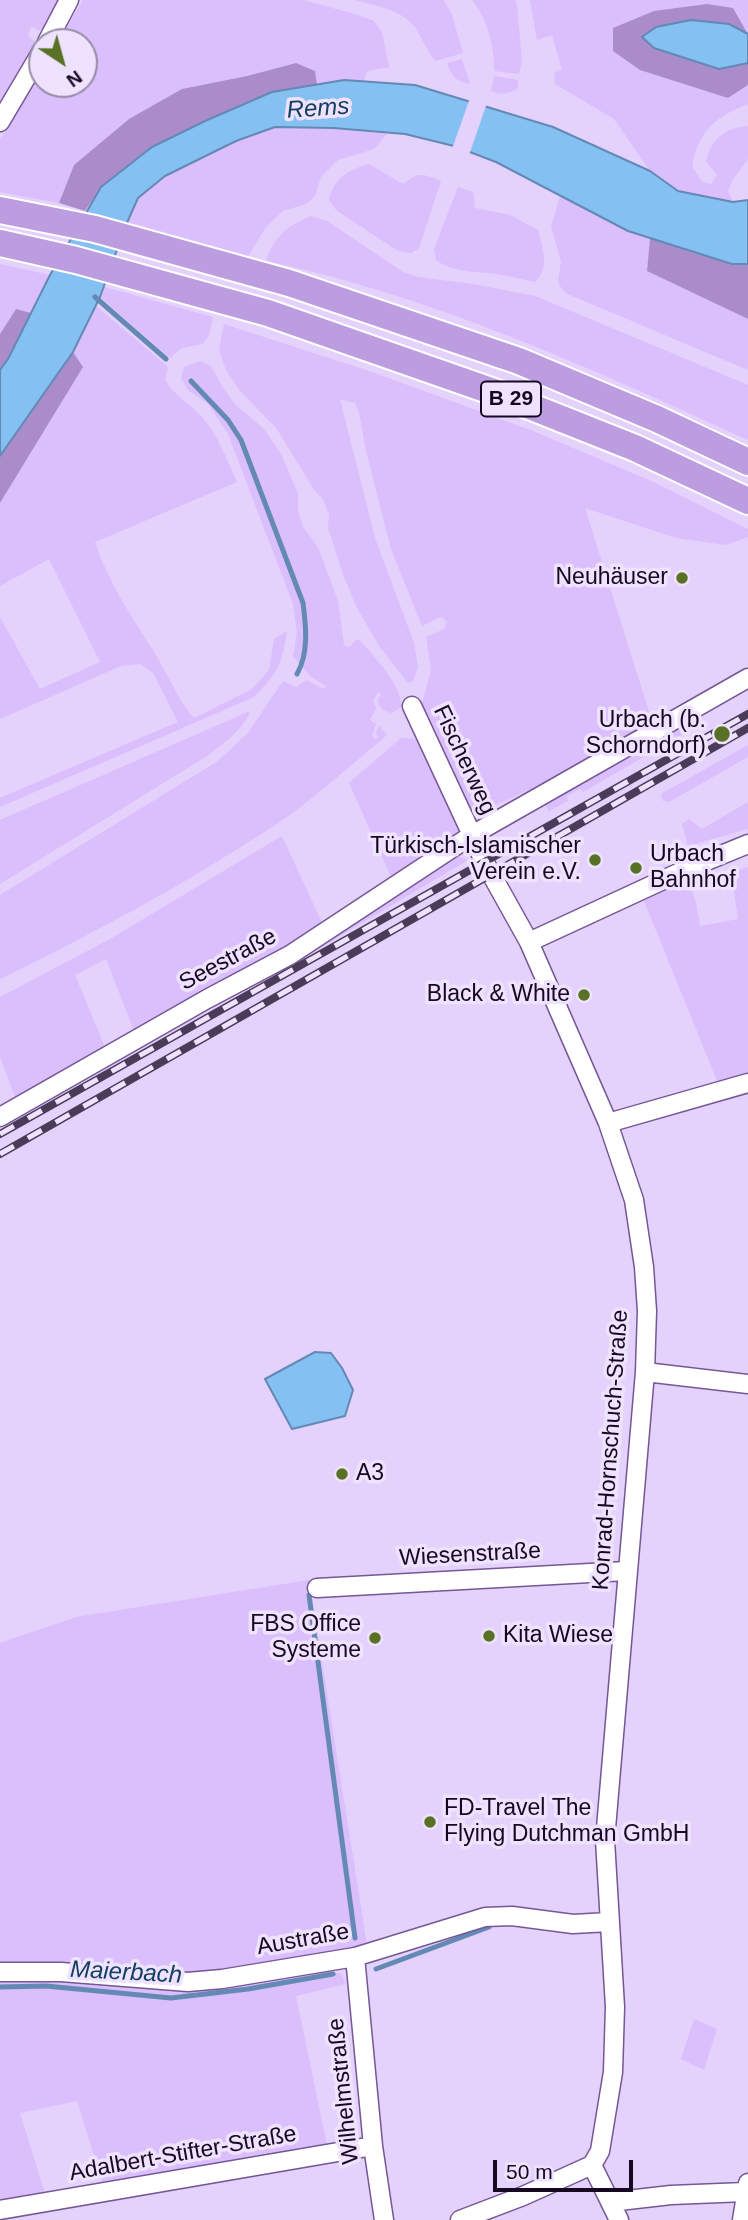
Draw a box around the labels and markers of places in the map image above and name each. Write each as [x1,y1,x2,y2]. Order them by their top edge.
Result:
place label: Neuhäuser [555,564,668,592]
marker: Neuhäuser [674,570,690,586]
place label: Urbach (b. Schorndorf) [586,707,706,761]
marker: Urbach (b. Schorndorf) [712,724,732,744]
place label: Türkisch-Islamischer Verein e.V. [370,833,581,887]
place label: Urbach Bahnhof [650,841,736,895]
marker: Türkisch-Islamischer Verein e.V. [587,852,603,868]
marker: Urbach Bahnhof [628,860,644,876]
place label: Black & White [427,981,570,1009]
marker: Black & White [576,987,592,1003]
place label: A3 [356,1460,384,1488]
marker: A3 [334,1466,350,1482]
place label: FBS Office Systeme [250,1611,361,1665]
place label: Kita Wiese [503,1622,613,1650]
marker: Kita Wiese [481,1628,497,1644]
marker: FBS Office Systeme [367,1630,383,1646]
place label: FD-Travel The Flying Dutchman GmbH [444,1795,689,1849]
marker: FD-Travel The Flying Dutchman GmbH [422,1814,438,1830]

